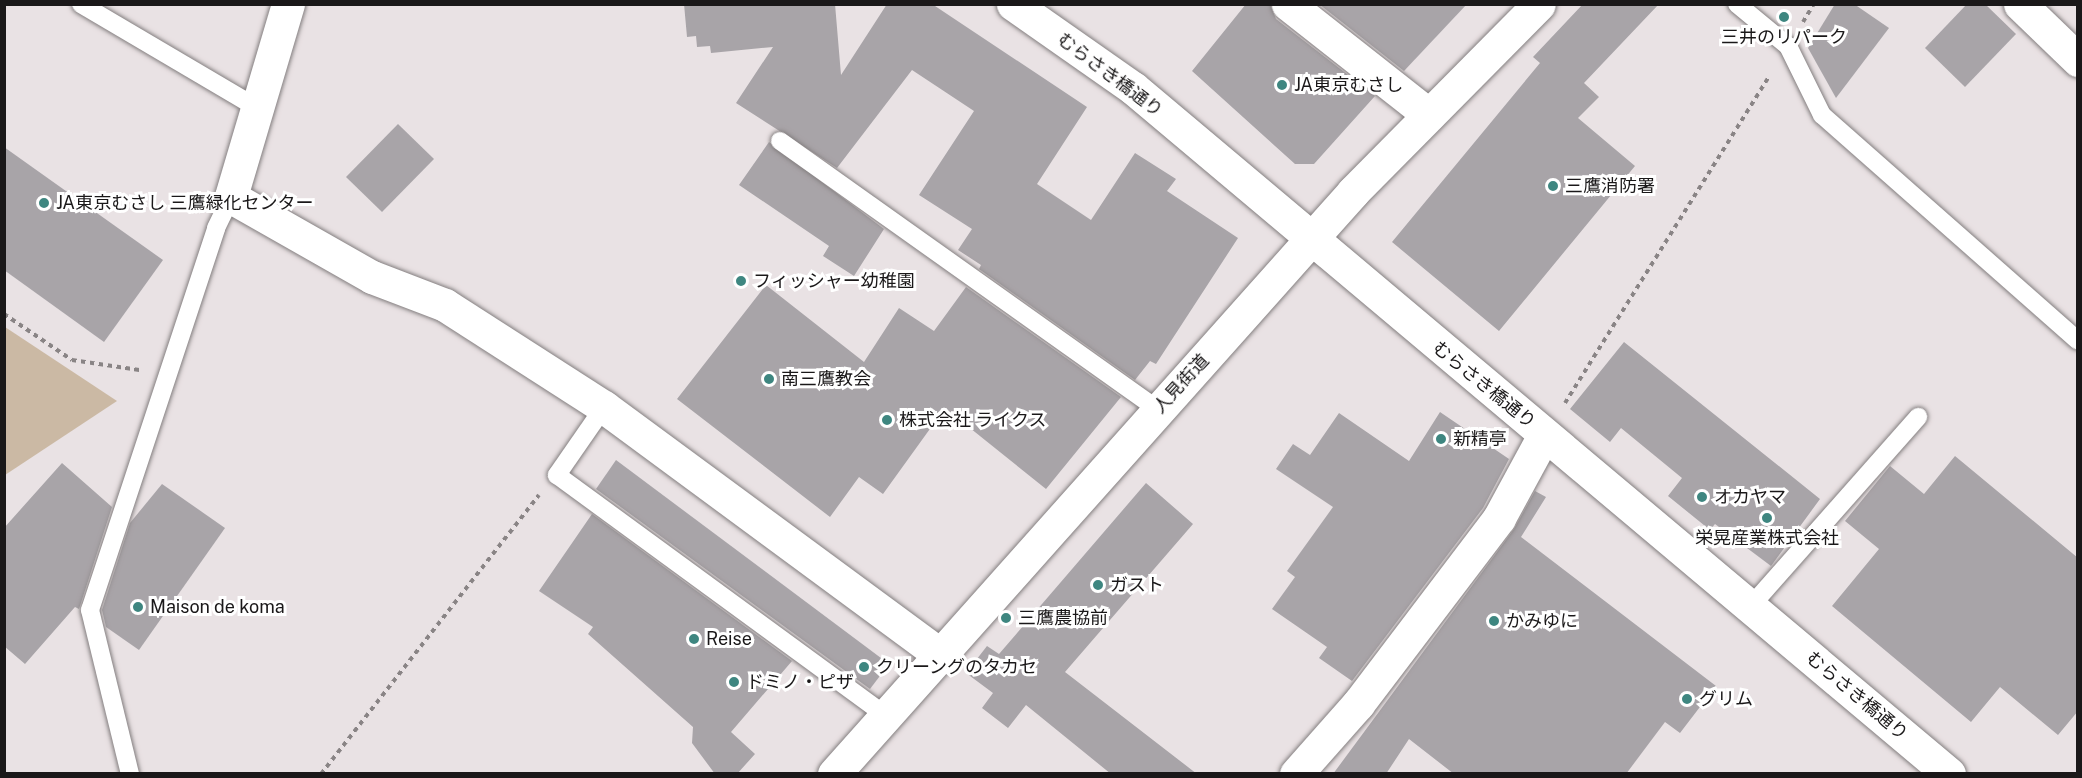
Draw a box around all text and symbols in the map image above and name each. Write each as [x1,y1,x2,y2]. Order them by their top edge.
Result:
marker: 三井のリパーク [1777,10,1791,24]
place label: 三井のリパーク [1721,26,1847,48]
street label: むらさき橋通り [1053,28,1167,122]
place label: JA東京むさし [1294,74,1403,96]
marker: JA東京むさし [1275,78,1289,92]
place label: 三鷹消防署 [1565,175,1655,197]
marker: 三鷹消防署 [1546,179,1560,193]
place label: JA東京むさし 三鷹緑化センター [56,192,314,214]
marker: JA東京むさし 三鷹緑化センター [37,196,51,210]
place label: フィッシャー幼稚園 [753,270,915,292]
marker: フィッシャー幼稚園 [734,274,748,288]
street label: むらさき橋通り [1428,337,1540,433]
street label: 人見街道 [1149,350,1213,418]
place label: 南三鷹教会 [781,368,871,390]
marker: 南三鷹教会 [762,372,776,386]
place label: 株式会社 ライクス [899,409,1047,431]
marker: 株式会社 ライクス [880,413,894,427]
place label: 新精亭 [1453,428,1507,450]
marker: 新精亭 [1434,432,1448,446]
place label: オカヤマ [1714,486,1786,508]
marker: オカヤマ [1695,490,1709,504]
marker: 栄晃産業株式会社 [1760,511,1774,525]
place label: 栄晃産業株式会社 [1695,527,1839,549]
place label: ガスト [1110,574,1164,596]
marker: ガスト [1091,578,1105,592]
place label: Maison de koma [150,596,285,618]
marker: Maison de koma [131,600,145,614]
place label: 三鷹農協前 [1018,607,1108,629]
place label: かみゆに [1506,610,1578,632]
marker: 三鷹農協前 [999,611,1013,625]
marker: かみゆに [1487,614,1501,628]
place label: Reise [706,628,752,650]
marker: Reise [687,632,701,646]
street label: むらさき橋通り [1802,647,1912,745]
place label: クリーングのタカセ [876,656,1038,678]
marker: クリーングのタカセ [857,660,871,674]
place label: ドミノ・ピザ [746,671,854,693]
marker: ドミノ・ピザ [727,675,741,689]
place label: グリム [1699,688,1753,710]
marker: グリム [1680,692,1694,706]

